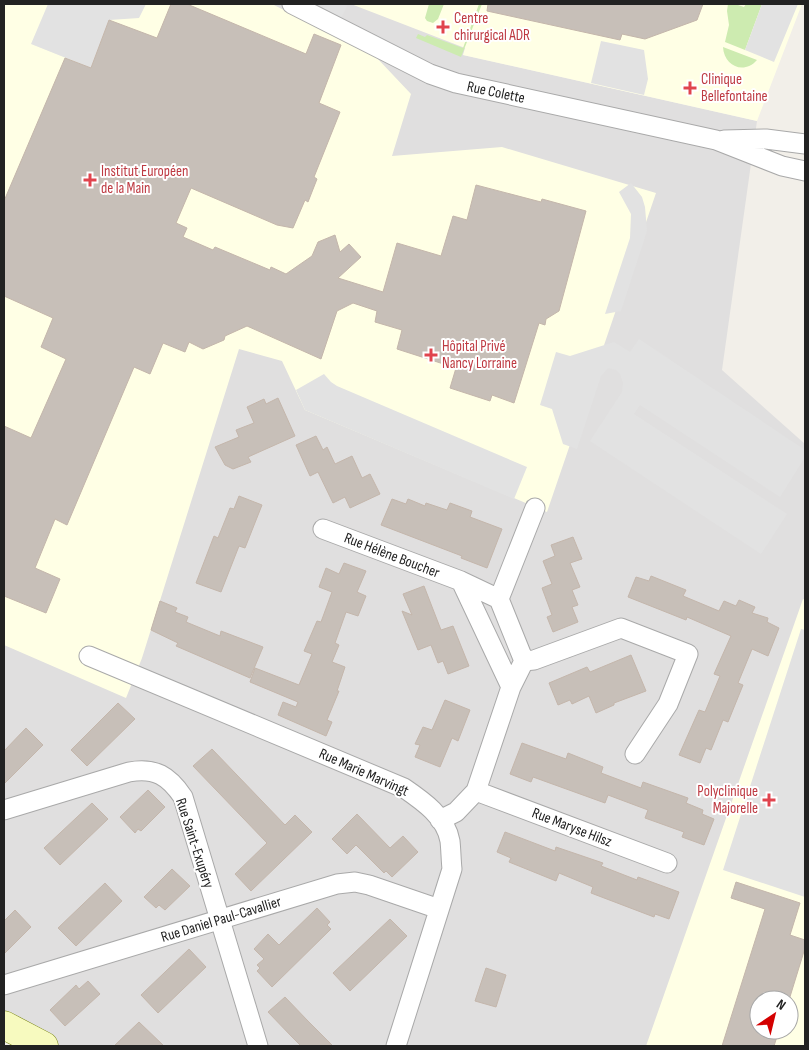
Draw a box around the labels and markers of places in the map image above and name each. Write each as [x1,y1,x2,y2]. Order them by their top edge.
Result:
place label: Centre chirurgical ADR [454,9,530,45]
marker: Centre chirurgical ADR [436,20,450,34]
place label: Clinique Bellefontaine [701,70,768,106]
marker: Clinique Bellefontaine [683,81,697,95]
place label: Institut Européen de la Main [101,162,188,198]
marker: Institut Européen de la Main [83,173,97,187]
place label: Hôpital Privé Nancy Lorraine [442,337,517,373]
marker: Hôpital Privé Nancy Lorraine [424,348,438,362]
place label: Polyclinique Majorelle [697,782,758,818]
marker: Polyclinique Majorelle [762,793,776,807]

